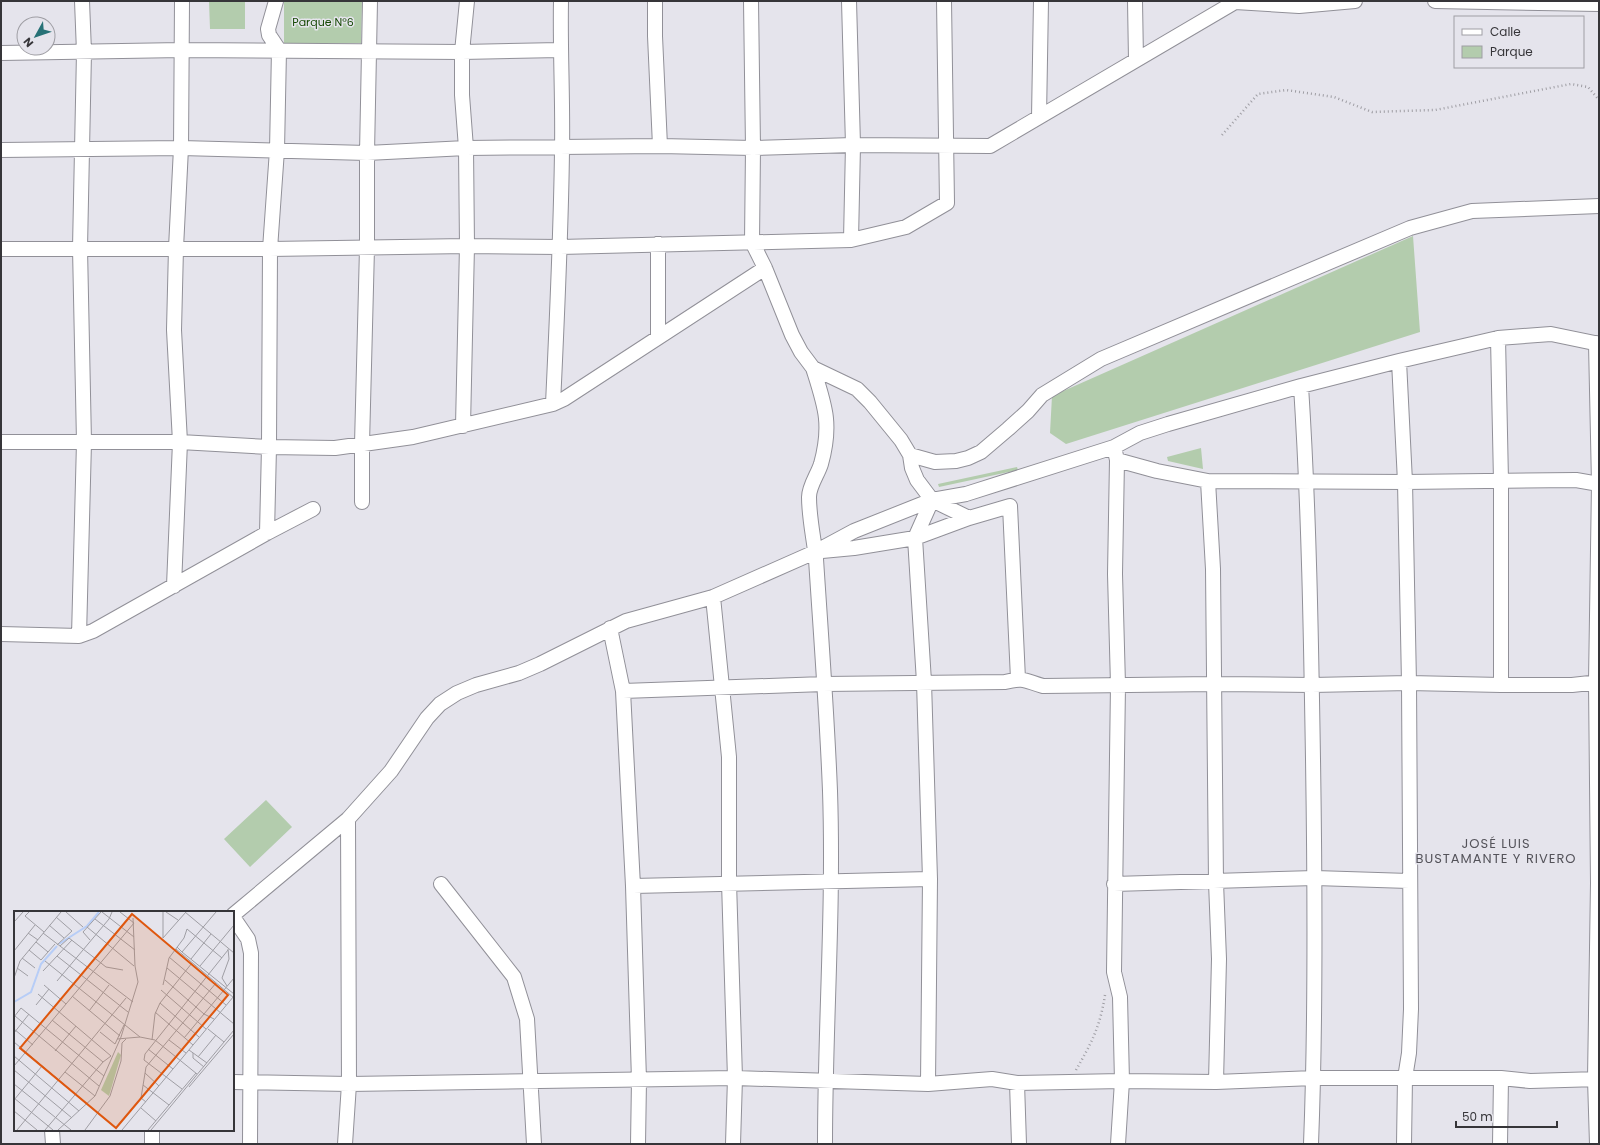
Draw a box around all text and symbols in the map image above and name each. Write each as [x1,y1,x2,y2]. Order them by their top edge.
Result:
park label: Parque N°6 [292,14,354,30]
north arrow [16,16,56,56]
legend [1454,16,1584,68]
text: Calle [1490,23,1521,40]
text: N [20,34,37,51]
text: Parque [1490,43,1533,60]
district label: JOSÉ LUIS BUSTAMANTE Y RIVERO [1415,834,1577,868]
inset map [14,911,234,1131]
scale bar [1456,1103,1557,1129]
text: 50 m [1462,1108,1493,1125]

